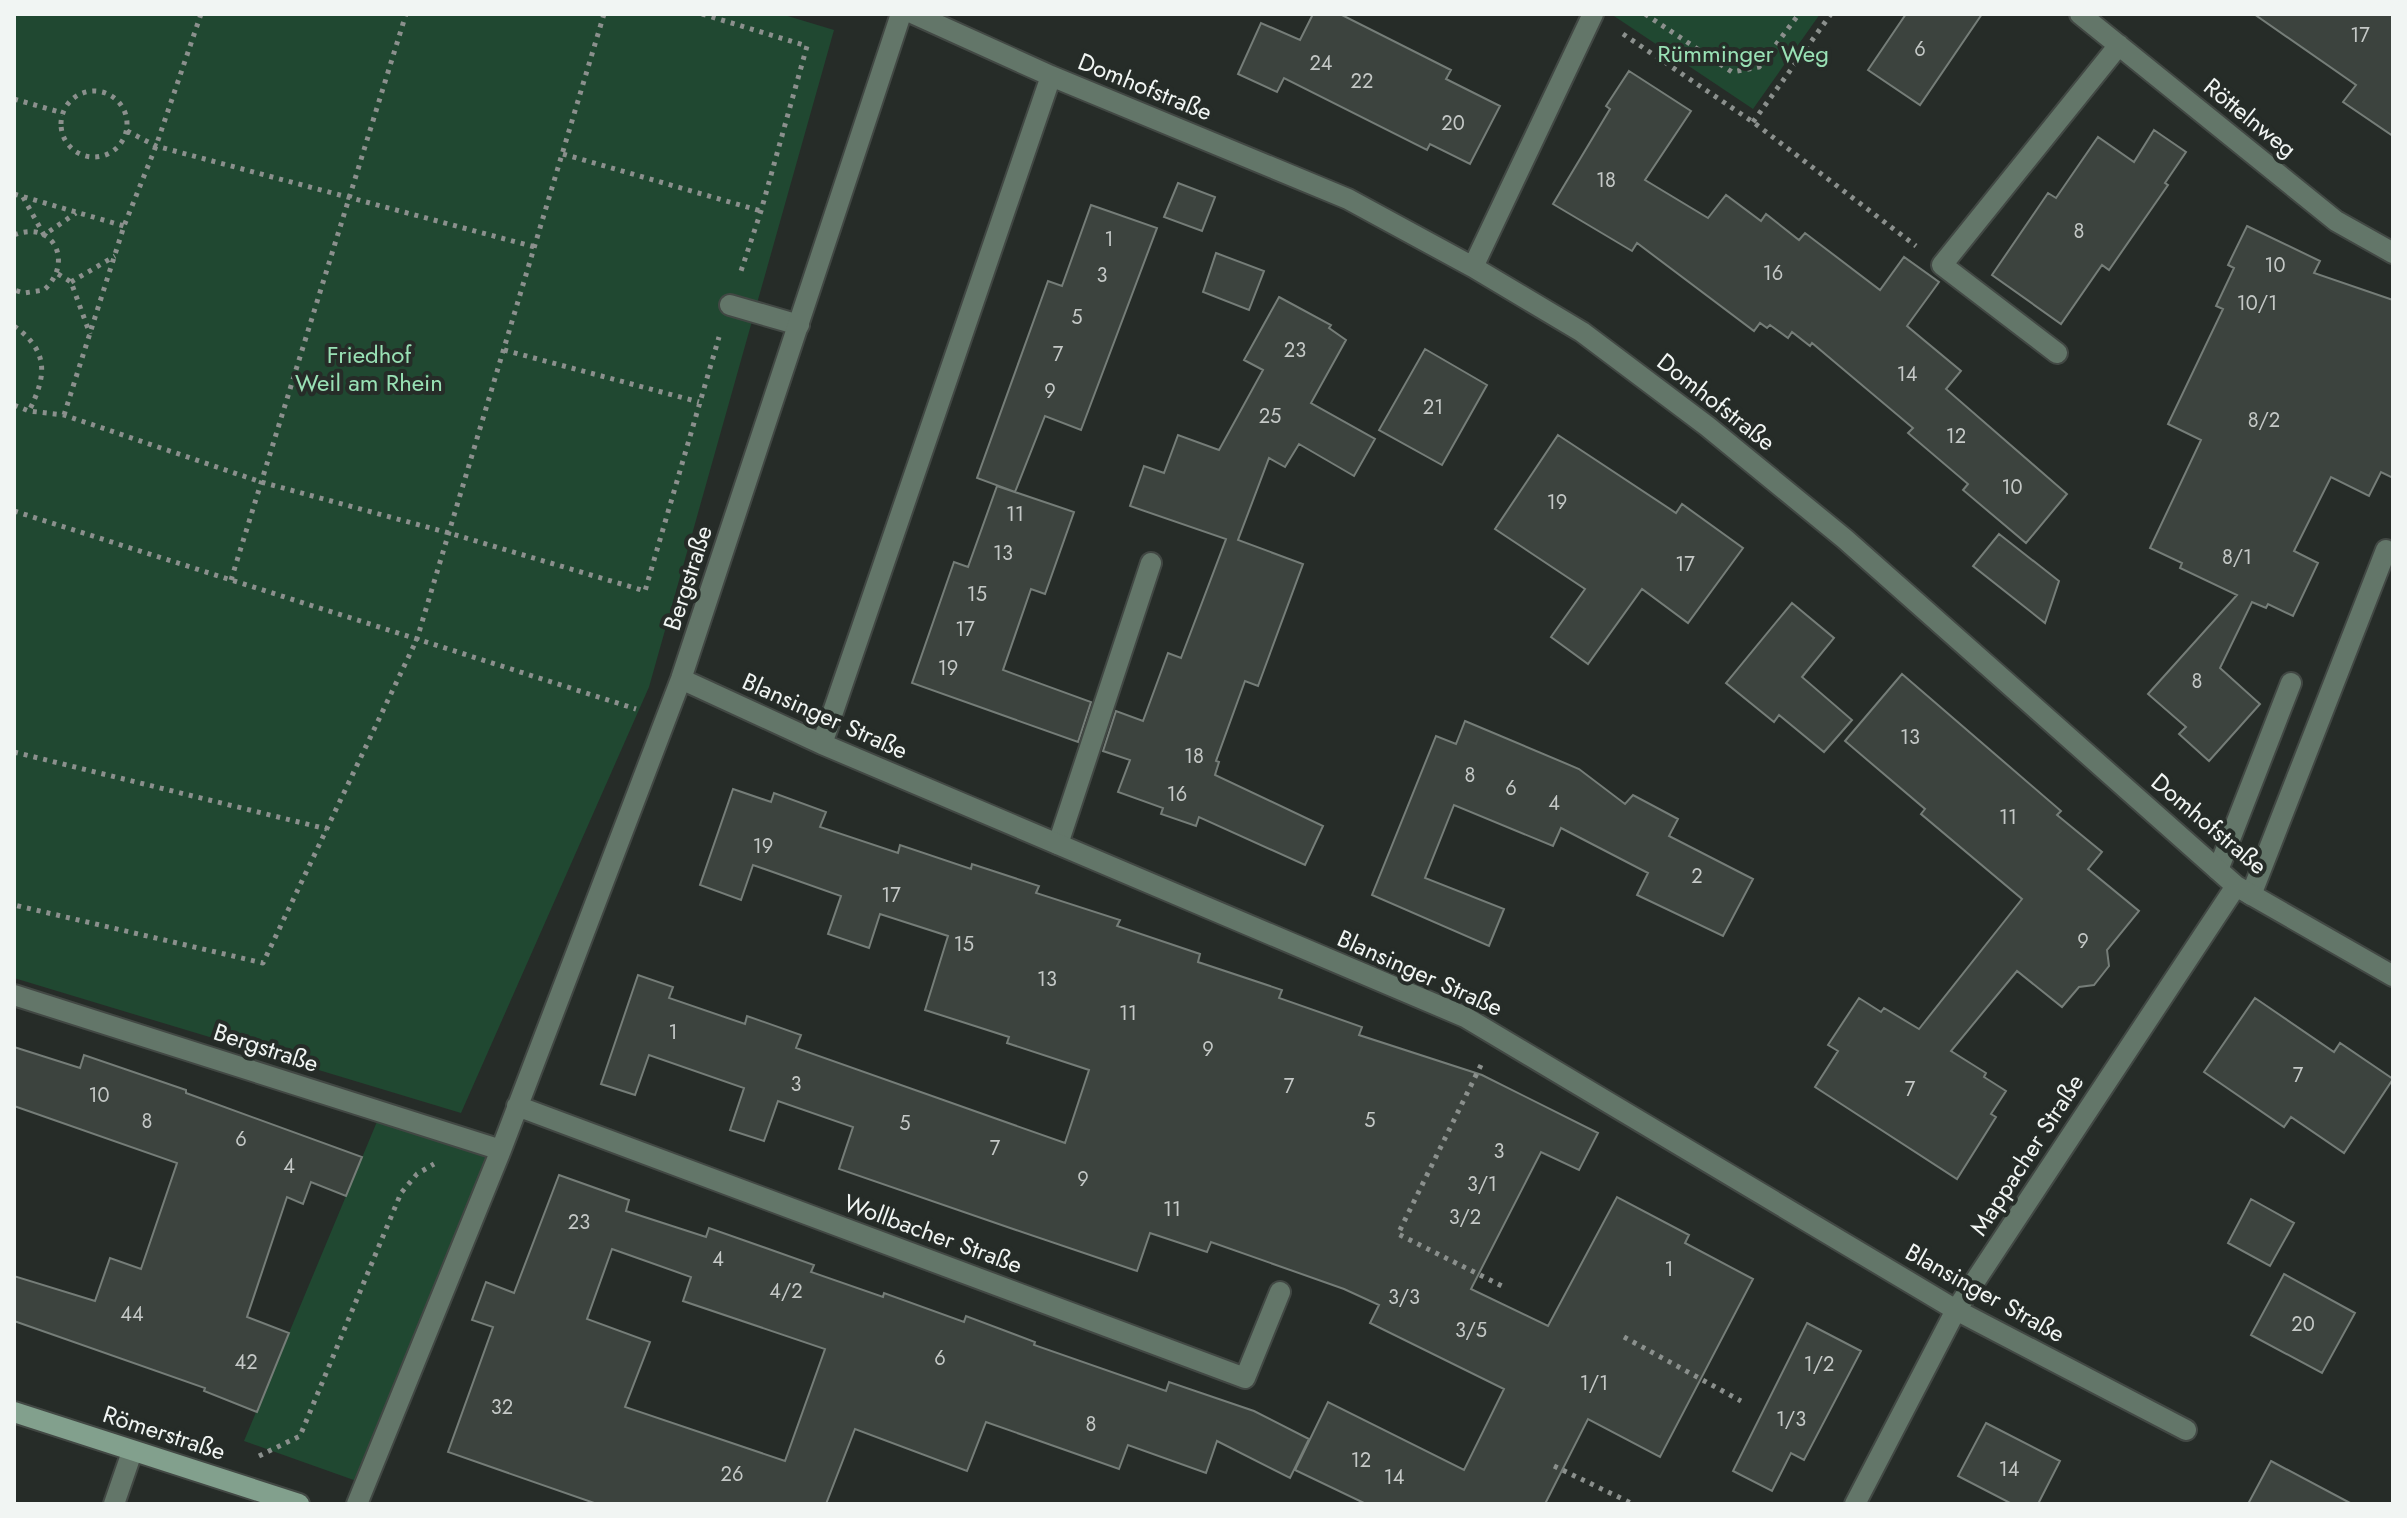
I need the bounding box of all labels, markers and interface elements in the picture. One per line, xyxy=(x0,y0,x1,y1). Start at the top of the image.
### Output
house number: 17 xyxy=(2350,21,2370,50)
house number: 6 xyxy=(1914,35,1926,64)
park label: Rümminger Weg xyxy=(1657,36,1829,71)
street label: Domhofstraße xyxy=(1073,44,1218,129)
house number: 24 xyxy=(1309,49,1333,78)
house number: 22 xyxy=(1351,67,1373,96)
street label: Röttelnweg xyxy=(2196,69,2304,166)
house number: 20 xyxy=(1441,109,1465,138)
house number: 18 xyxy=(1596,166,1616,195)
house number: 8 xyxy=(2074,217,2084,246)
house number: 1 xyxy=(1105,225,1114,254)
house number: 10 xyxy=(2265,251,2286,280)
house number: 16 xyxy=(1763,259,1783,288)
house number: 3 xyxy=(1097,261,1108,290)
house number: 10/1 xyxy=(2237,289,2277,318)
house number: 5 xyxy=(1071,303,1083,332)
house number: 23 xyxy=(1284,336,1306,365)
park label: Friedhof Weil am Rhein xyxy=(295,337,443,400)
house number: 7 xyxy=(1053,340,1064,369)
street label: Domhofstraße xyxy=(1650,344,1783,459)
house number: 14 xyxy=(1897,360,1918,389)
house number: 9 xyxy=(1044,377,1056,406)
house number: 21 xyxy=(1423,393,1443,422)
house number: 25 xyxy=(1259,402,1281,431)
house number: 8/2 xyxy=(2248,406,2280,435)
house number: 12 xyxy=(1946,422,1966,451)
house number: 10 xyxy=(2002,473,2023,502)
house number: 19 xyxy=(1547,488,1567,517)
house number: 11 xyxy=(1006,500,1024,529)
street label: Bergstraße xyxy=(654,521,721,635)
house number: 13 xyxy=(993,539,1013,568)
house number: 8/1 xyxy=(2222,543,2252,572)
house number: 17 xyxy=(1675,550,1695,579)
house number: 15 xyxy=(967,580,987,609)
house number: 17 xyxy=(955,615,975,644)
house number: 19 xyxy=(938,654,958,683)
street label: Blansinger Straße xyxy=(737,663,913,768)
house number: 8 xyxy=(2192,667,2202,696)
house number: 13 xyxy=(1900,723,1920,752)
house number: 18 xyxy=(1184,742,1204,771)
house number: 8 xyxy=(1465,761,1475,790)
street label: Domhofstraße xyxy=(2144,765,2275,883)
house number: 6 xyxy=(1505,774,1517,803)
house number: 16 xyxy=(1167,780,1187,809)
house number: 4 xyxy=(1548,789,1560,818)
house number: 11 xyxy=(1999,803,2017,832)
house number: 19 xyxy=(753,832,773,861)
house number: 2 xyxy=(1691,862,1703,891)
house number: 17 xyxy=(881,881,901,910)
street label: Blansinger Straße xyxy=(1332,920,1508,1025)
house number: 9 xyxy=(2077,927,2089,956)
house number: 15 xyxy=(954,930,974,959)
house number: 13 xyxy=(1037,965,1057,994)
house number: 11 xyxy=(1119,999,1137,1028)
street label: Bergstraße xyxy=(209,1014,323,1081)
house number: 1 xyxy=(669,1018,678,1047)
house number: 9 xyxy=(1202,1035,1214,1064)
house number: 7 xyxy=(2293,1061,2304,1090)
street label: Mappacher Straße xyxy=(1961,1067,2092,1242)
house number: 3 xyxy=(791,1070,802,1099)
house number: 7 xyxy=(1284,1072,1295,1101)
house number: 7 xyxy=(1905,1075,1916,1104)
house number: 10 xyxy=(89,1081,110,1110)
house number: 5 xyxy=(1364,1106,1376,1135)
house number: 8 xyxy=(142,1107,152,1136)
house number: 5 xyxy=(899,1109,911,1138)
house number: 6 xyxy=(235,1125,247,1154)
house number: 7 xyxy=(990,1134,1001,1163)
house number: 3 xyxy=(1494,1137,1505,1166)
house number: 4 xyxy=(283,1152,295,1181)
house number: 9 xyxy=(1077,1165,1089,1194)
house number: 3/1 xyxy=(1467,1170,1497,1199)
street label: Wollbacher Straße xyxy=(839,1185,1027,1282)
house number: 11 xyxy=(1163,1195,1181,1224)
house number: 3/2 xyxy=(1449,1203,1481,1232)
house number: 23 xyxy=(568,1208,590,1237)
street label: Blansinger Straße xyxy=(1899,1234,2071,1351)
house number: 4 xyxy=(712,1245,724,1274)
house number: 1 xyxy=(1665,1255,1674,1284)
house number: 4/2 xyxy=(769,1277,803,1306)
house number: 3/3 xyxy=(1388,1283,1420,1312)
house number: 44 xyxy=(120,1300,144,1329)
house number: 20 xyxy=(2291,1310,2315,1339)
house number: 3/5 xyxy=(1455,1316,1487,1345)
house number: 6 xyxy=(934,1344,946,1373)
house number: 42 xyxy=(234,1348,258,1377)
house number: 1/2 xyxy=(1804,1350,1834,1379)
house number: 1/1 xyxy=(1580,1369,1608,1398)
house number: 32 xyxy=(491,1393,513,1422)
street label: Römerstraße xyxy=(98,1396,230,1469)
house number: 1/3 xyxy=(1776,1405,1806,1434)
house number: 8 xyxy=(1086,1410,1096,1439)
house number: 12 xyxy=(1351,1446,1371,1475)
house number: 14 xyxy=(1999,1455,2020,1484)
house number: 26 xyxy=(721,1460,743,1489)
house number: 14 xyxy=(1384,1463,1405,1492)

